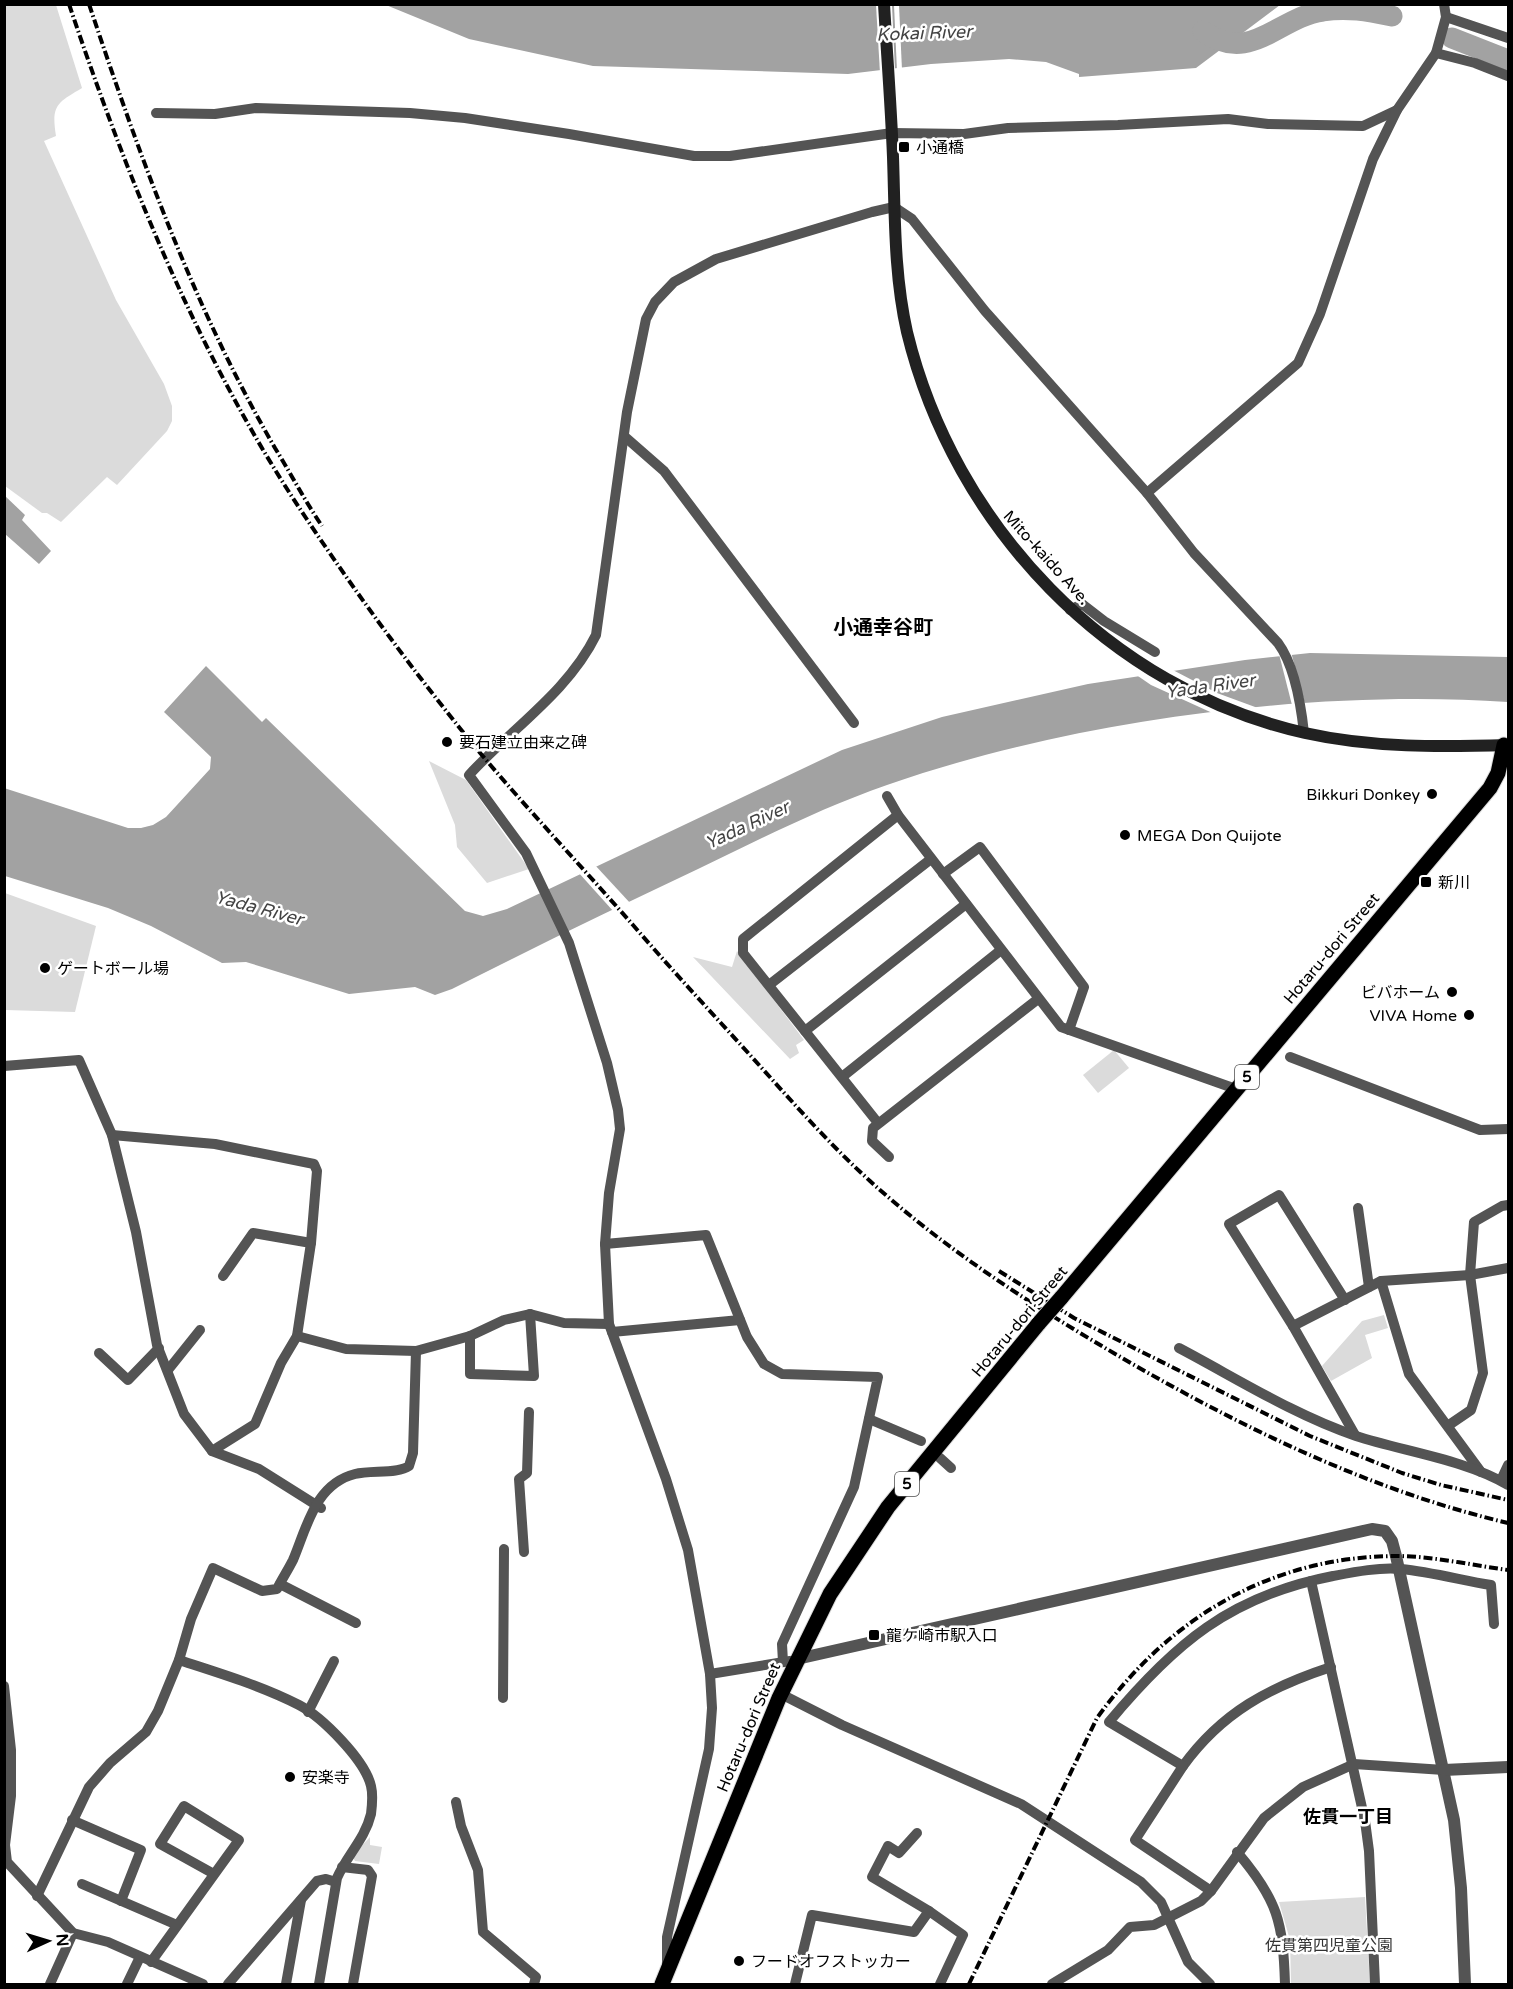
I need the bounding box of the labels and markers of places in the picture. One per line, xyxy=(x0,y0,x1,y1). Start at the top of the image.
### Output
place label: 小通橋 xyxy=(916,138,964,158)
marker: 小通橋 xyxy=(897,140,911,154)
place label: 要石建立由来之碑 xyxy=(459,733,587,753)
marker: 要石建立由来之碑 xyxy=(440,735,454,749)
place label: Bikkuri Donkey xyxy=(1306,785,1420,805)
marker: Bikkuri Donkey xyxy=(1425,787,1439,801)
place label: MEGA Don Quijote xyxy=(1137,826,1281,846)
marker: MEGA Don Quijote xyxy=(1118,828,1132,842)
place label: 新川 xyxy=(1438,873,1470,893)
marker: 新川 xyxy=(1419,875,1433,889)
place label: ゲートボール場 xyxy=(57,959,169,979)
marker: ゲートボール場 xyxy=(38,961,52,975)
place label: ビバホーム xyxy=(1360,983,1440,1003)
marker: ビバホーム xyxy=(1445,985,1459,999)
place label: VIVA Home xyxy=(1370,1006,1457,1026)
marker: VIVA Home xyxy=(1462,1008,1476,1022)
place label: 龍ケ崎市駅入口 xyxy=(886,1626,998,1646)
marker: 龍ケ崎市駅入口 xyxy=(867,1628,881,1642)
place label: 安楽寺 xyxy=(302,1768,350,1788)
marker: 安楽寺 xyxy=(283,1770,297,1784)
place label: フードオフストッカー xyxy=(751,1952,911,1972)
marker: フードオフストッカー xyxy=(732,1954,746,1968)

